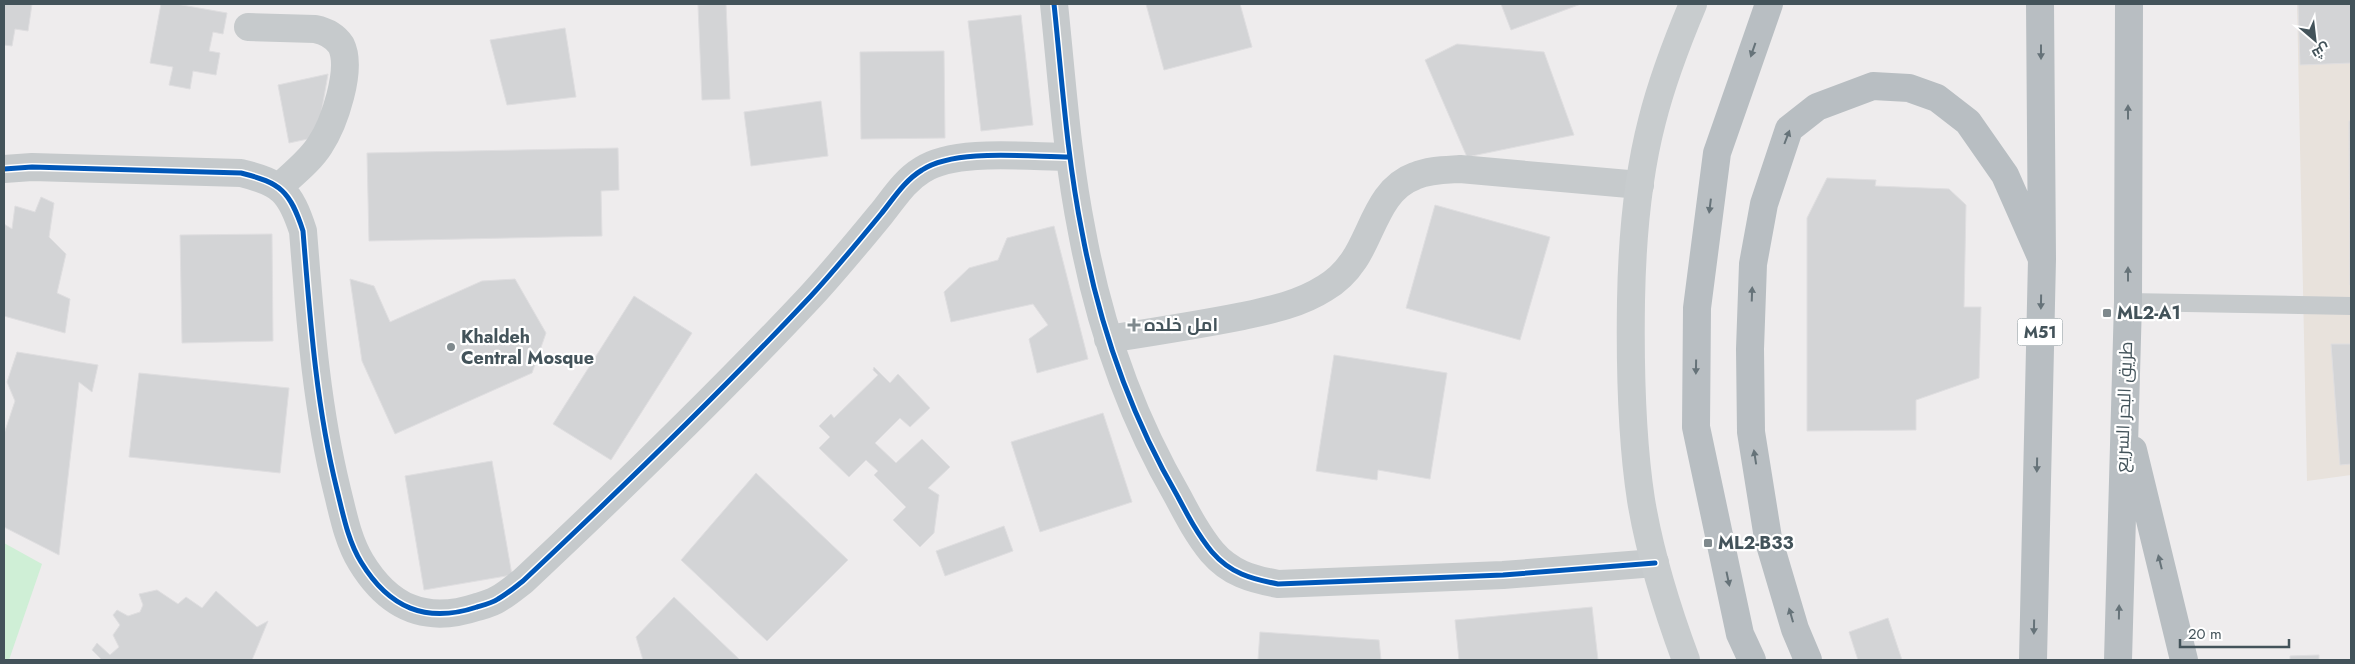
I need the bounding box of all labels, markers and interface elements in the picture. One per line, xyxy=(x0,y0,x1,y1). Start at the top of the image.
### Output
north arrow xyxy=(2290,15,2340,65)
text: ش xyxy=(2308,38,2334,65)
one-way arrow xyxy=(1749,43,1757,58)
one-way arrow xyxy=(2037,45,2045,61)
one-way arrow xyxy=(2124,103,2132,119)
one-way arrow xyxy=(1783,129,1791,144)
one-way arrow xyxy=(1706,198,1714,214)
one-way arrow xyxy=(2124,266,2132,282)
one-way arrow xyxy=(1748,286,1756,302)
one-way arrow xyxy=(2037,295,2045,311)
place label: ML2-A1 xyxy=(2117,300,2181,326)
marker: ML2-A1 xyxy=(2101,307,2113,319)
place label: امل خلده xyxy=(1144,312,1218,338)
road number: M51 xyxy=(2018,318,2062,346)
marker: امل خلده xyxy=(1128,319,1140,331)
place label: Khaldeh Central Mosque xyxy=(461,324,594,371)
marker: Khaldeh Central Mosque xyxy=(445,341,457,353)
street label: طريق البحر السريع xyxy=(2109,341,2139,473)
one-way arrow xyxy=(1692,360,1700,376)
one-way arrow xyxy=(1751,448,1759,464)
one-way arrow xyxy=(2033,457,2041,473)
place label: ML2-B33 xyxy=(1718,530,1794,556)
marker: ML2-B33 xyxy=(1702,537,1714,549)
one-way arrow xyxy=(2156,554,2164,569)
one-way arrow xyxy=(1724,571,1732,587)
one-way arrow xyxy=(2115,603,2123,619)
one-way arrow xyxy=(1786,607,1794,622)
scale bar xyxy=(2180,616,2289,648)
one-way arrow xyxy=(2030,620,2038,636)
text: 20 m xyxy=(2188,623,2222,645)

